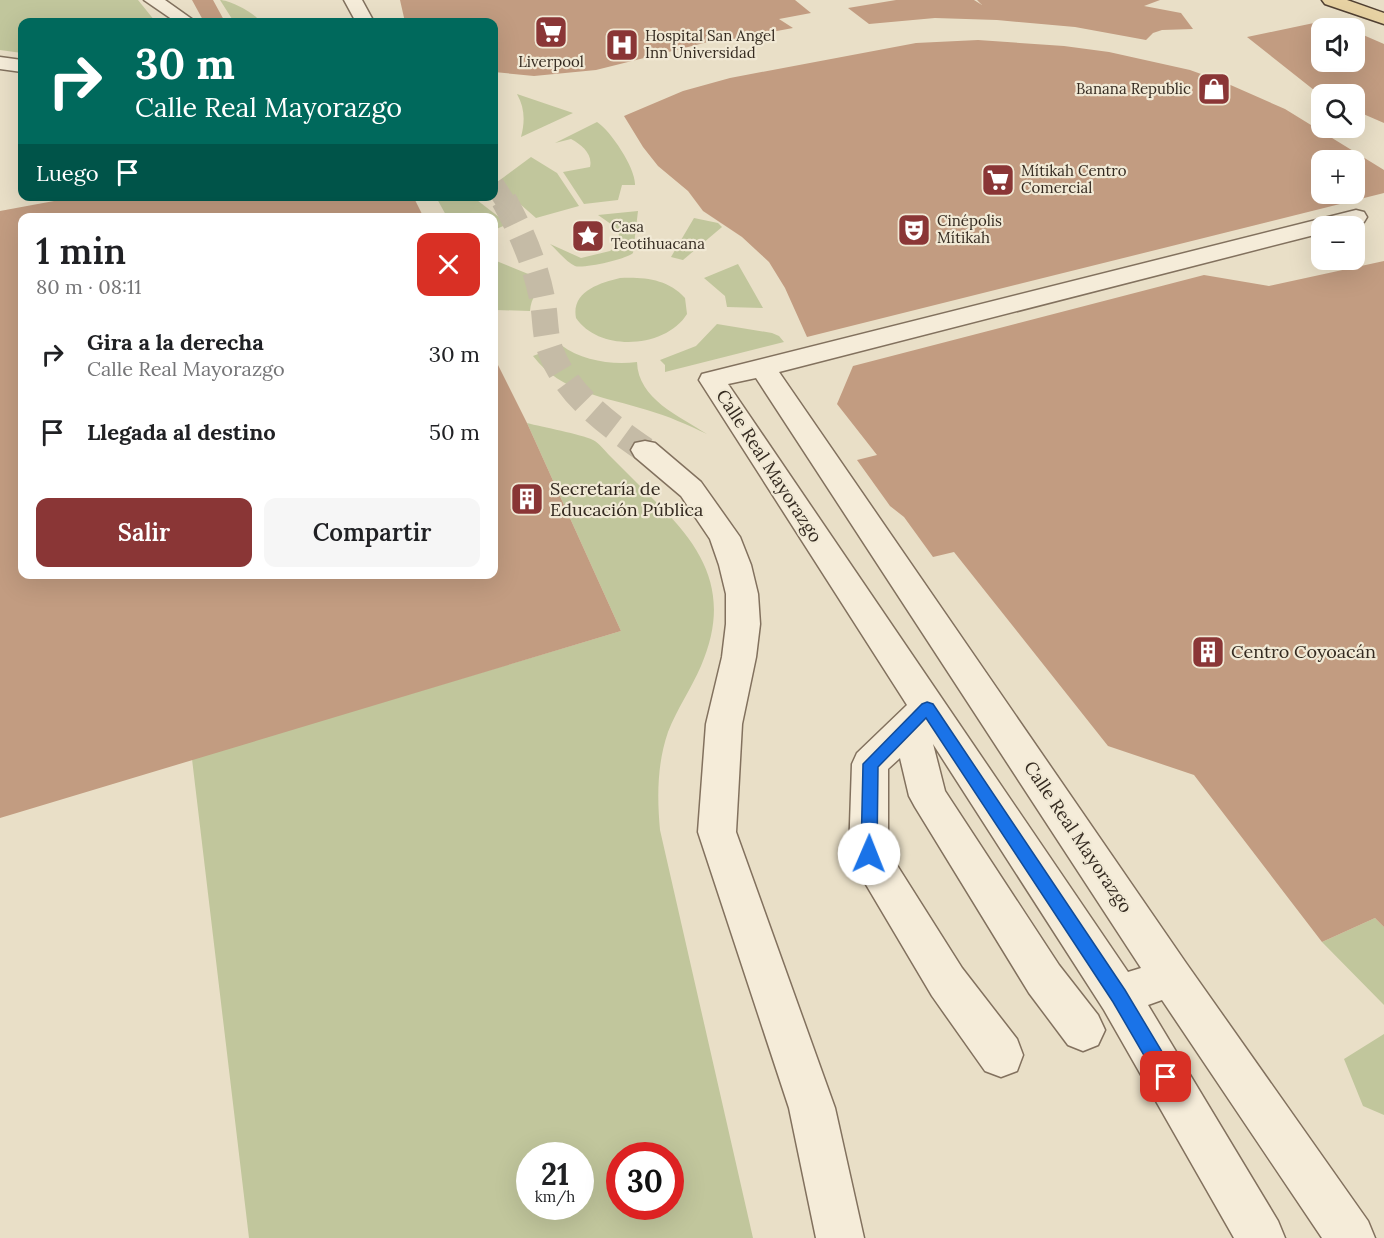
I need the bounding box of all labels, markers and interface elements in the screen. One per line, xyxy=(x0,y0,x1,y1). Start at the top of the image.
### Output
supermarket icon: Liverpool xyxy=(533,14,569,50)
map controls xyxy=(1311,18,1365,270)
button: sound xyxy=(1311,18,1365,72)
place label: Hospital San Angel Inn Universidad xyxy=(645,26,775,62)
hospital icon: Hospital San Angel Inn Universidad xyxy=(604,27,640,63)
text: 30 m xyxy=(135,37,235,91)
icon: right xyxy=(36,42,114,120)
place label: Liverpool xyxy=(518,52,584,71)
shop icon: Banana Republic xyxy=(1196,71,1232,107)
place label: Banana Republic xyxy=(1076,79,1191,98)
button: search xyxy=(1311,84,1365,138)
text: Calle Real Mayorazgo xyxy=(135,90,402,124)
button: + xyxy=(1311,150,1365,204)
icon: arrive xyxy=(111,156,144,189)
text: Luego xyxy=(36,159,99,187)
place label: Mítikah Centro Comercial xyxy=(1021,161,1127,197)
supermarket icon: Mítikah Centro Comercial xyxy=(980,162,1016,198)
place label: Cinépolis Mítikah xyxy=(937,211,1002,247)
theatre icon: Cinépolis Mítikah xyxy=(896,212,932,248)
button: − xyxy=(1311,216,1365,270)
place label: Casa Teotihuacana xyxy=(611,217,705,253)
place icon: Casa Teotihuacana xyxy=(570,218,606,254)
text: 1 min xyxy=(36,228,126,274)
button: close xyxy=(417,233,480,296)
text: 80 m · 08:11 xyxy=(36,274,142,299)
text: Gira a la derecha xyxy=(87,328,264,356)
icon: right xyxy=(36,338,69,371)
text: 30 m xyxy=(429,340,480,368)
text: Calle Real Mayorazgo xyxy=(87,356,285,381)
street label: Calle Real Mayorazgo xyxy=(711,385,828,547)
icon: arrive xyxy=(36,416,69,449)
text: Llegada al destino xyxy=(87,418,276,446)
text: 50 m xyxy=(429,418,480,446)
place label: Secretaría de Educación Pública xyxy=(550,477,703,521)
building icon: Secretaría de Educación Pública xyxy=(509,481,545,517)
button: Salir xyxy=(36,498,252,567)
button: Compartir xyxy=(264,498,480,567)
building icon: Centro Coyoacán xyxy=(1190,634,1226,670)
place label: Centro Coyoacán xyxy=(1231,640,1376,663)
street label: Calle Real Mayorazgo xyxy=(1019,756,1138,917)
position arrow xyxy=(837,822,901,886)
pin xyxy=(1140,1051,1191,1102)
icon: arrive xyxy=(1149,1060,1182,1093)
speed limit sign: 30 xyxy=(606,1142,684,1220)
text: 21 xyxy=(541,1155,569,1193)
text: km/h xyxy=(535,1187,575,1206)

